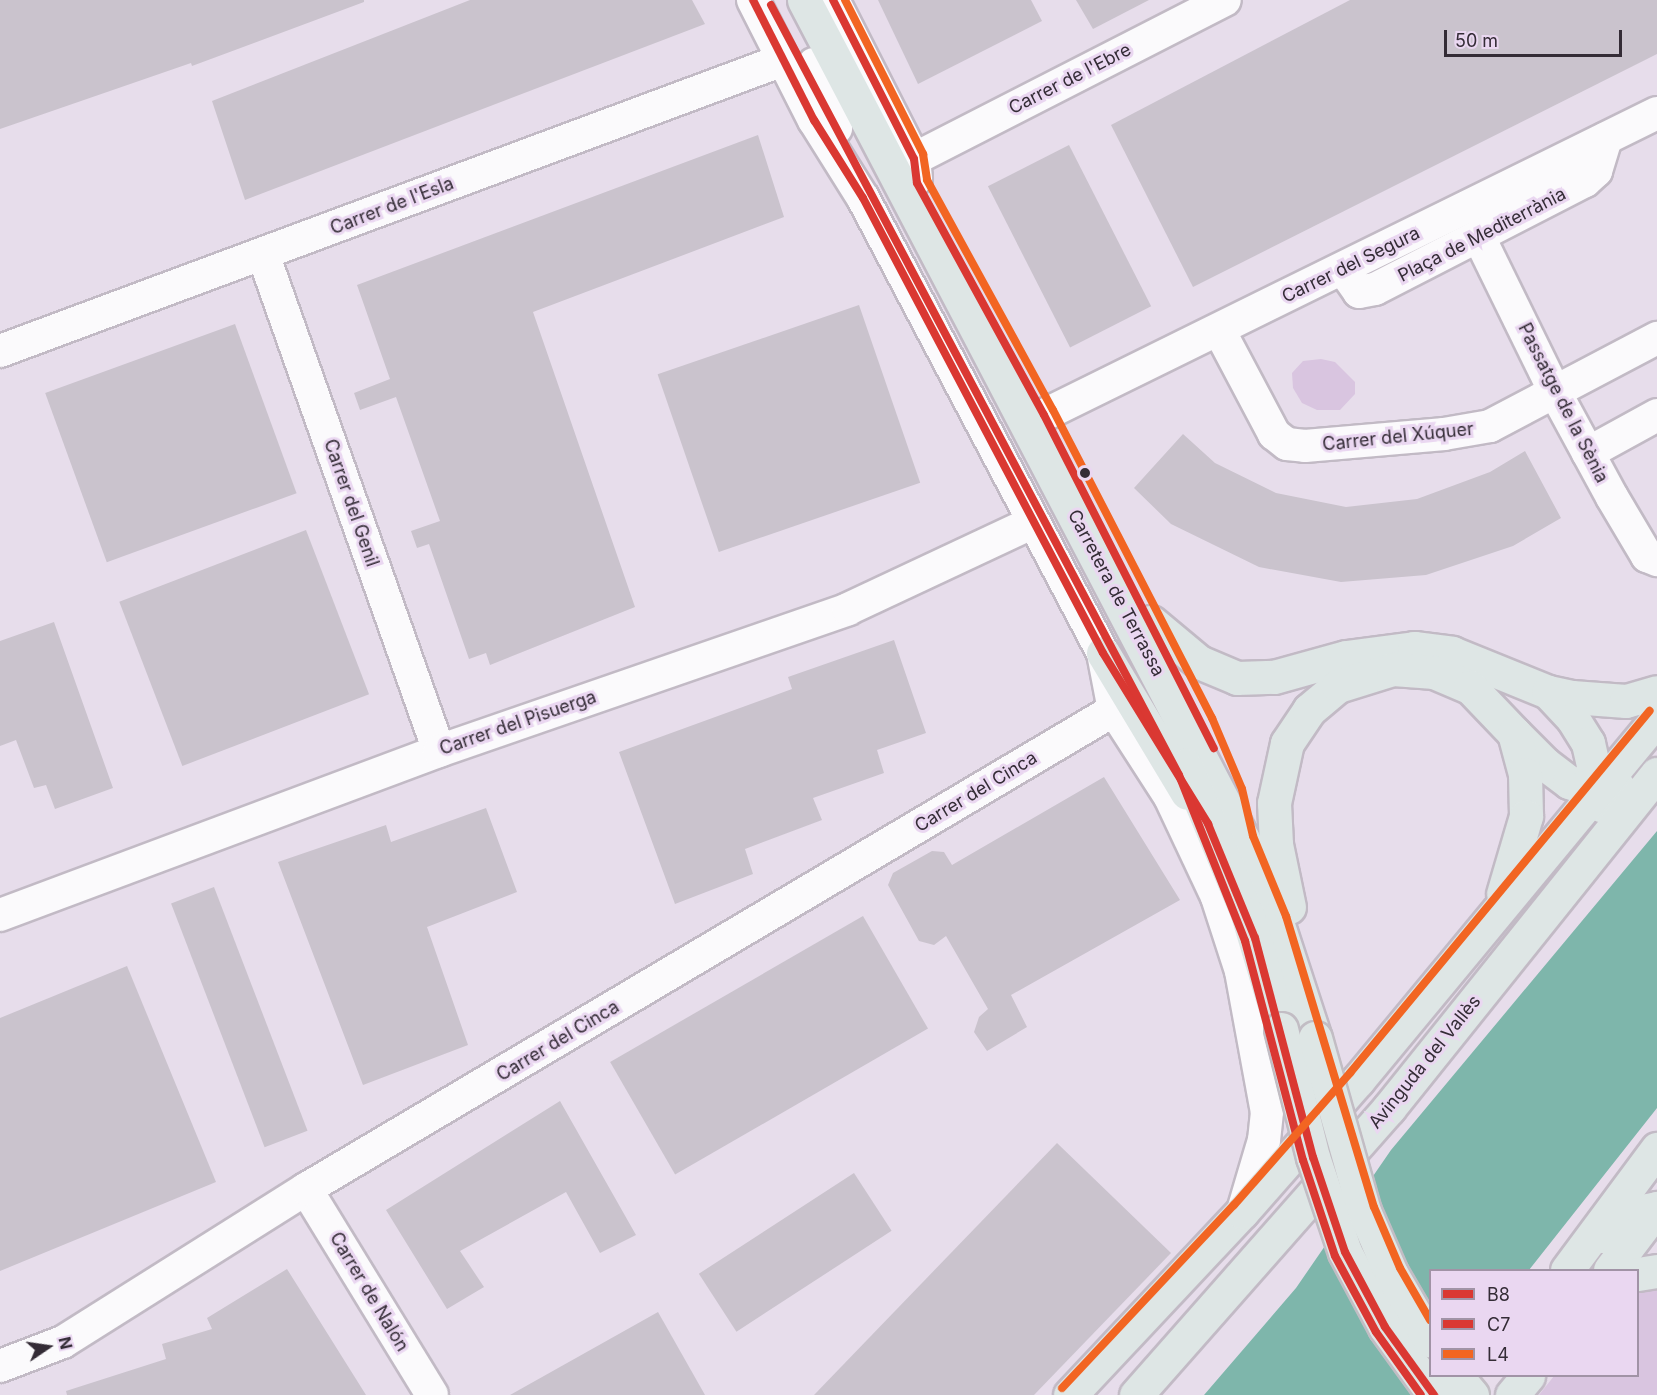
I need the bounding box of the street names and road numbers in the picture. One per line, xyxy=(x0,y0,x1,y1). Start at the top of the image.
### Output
street label: Carrer de l'Ebre xyxy=(1005,39,1135,119)
street label: Carrer de l'Esla xyxy=(327,173,457,239)
street label: Plaça de Mediterrània xyxy=(1394,183,1570,287)
street label: Carrer del Segura xyxy=(1279,222,1423,308)
street label: Passatge de la Sènia xyxy=(1513,320,1613,486)
street label: Carrer del Xúquer xyxy=(1321,418,1475,456)
street label: Carrer del Genil xyxy=(319,436,383,570)
street label: Carretera de Terrassa xyxy=(1063,506,1169,680)
street label: Carrer del Pisuerga xyxy=(437,686,599,760)
street label: Carrer del Cinca xyxy=(911,747,1041,837)
street label: Avinguda del Vallès xyxy=(1365,991,1485,1133)
street label: Carrer del Cinca xyxy=(493,996,623,1086)
street label: Carrer de Nalón xyxy=(325,1229,413,1355)

